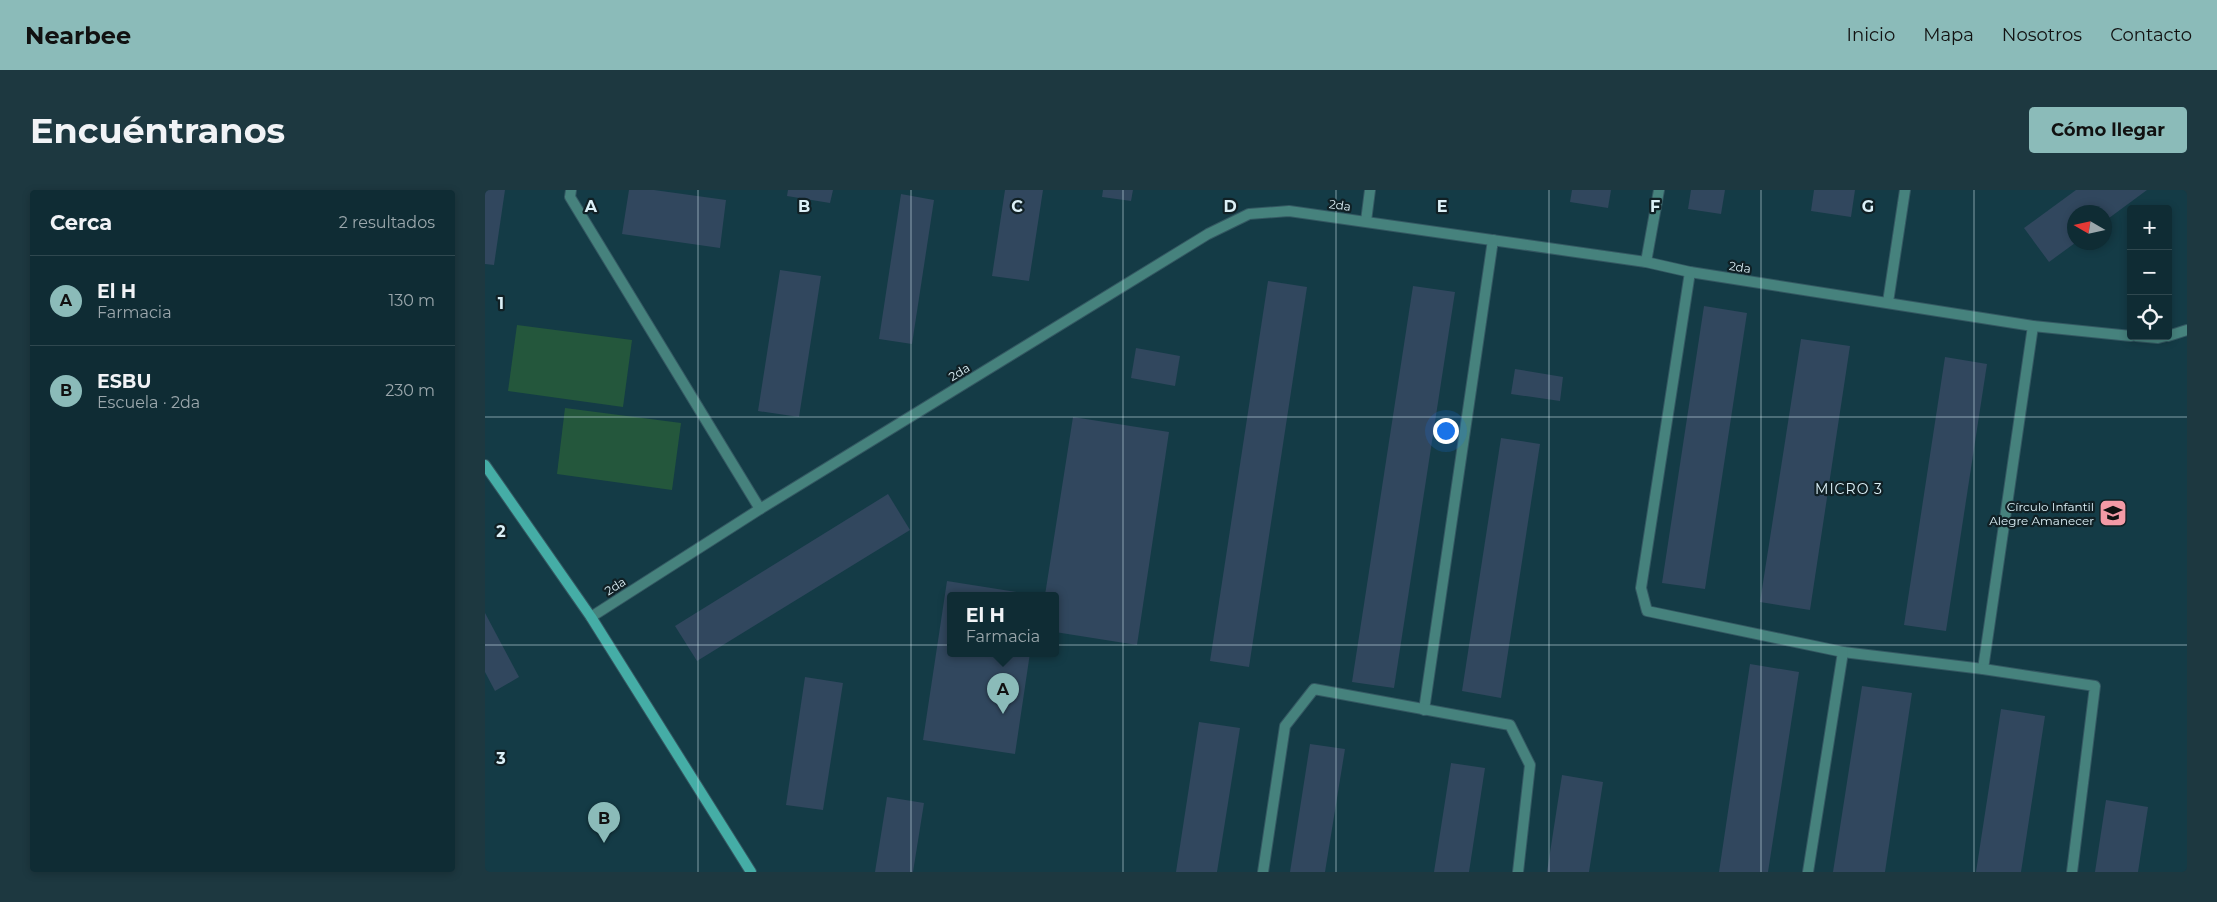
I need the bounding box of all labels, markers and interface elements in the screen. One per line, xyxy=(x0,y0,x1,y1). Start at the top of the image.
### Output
text: Nearbee xyxy=(25,21,131,50)
text: Inicio xyxy=(1847,24,1895,46)
text: Mapa xyxy=(1923,24,1974,46)
text: Nosotros xyxy=(2002,24,2082,46)
text: Contacto xyxy=(2110,24,2192,46)
button: Cómo llegar xyxy=(2029,107,2187,153)
text: Encuéntranos xyxy=(30,109,285,152)
street label: 2da xyxy=(1328,196,1352,214)
text: A xyxy=(584,197,598,216)
text: B xyxy=(798,197,810,216)
text: C xyxy=(1011,197,1023,216)
text: D xyxy=(1223,197,1237,216)
text: E xyxy=(1437,197,1447,216)
text: F xyxy=(1650,197,1660,216)
text: G xyxy=(1862,197,1874,216)
north arrow xyxy=(2067,205,2112,250)
map controls xyxy=(2127,205,2172,340)
button: + xyxy=(2127,205,2172,250)
text: Cerca xyxy=(50,210,112,235)
text: 2 resultados xyxy=(339,213,435,232)
button: − xyxy=(2127,250,2172,295)
street label: 2da xyxy=(1728,258,1752,276)
text: El H xyxy=(97,280,136,303)
text: A xyxy=(60,291,72,310)
text: 130 m xyxy=(388,291,435,310)
text: 1 xyxy=(498,294,504,313)
button: locate xyxy=(2127,295,2172,340)
text: Farmacia xyxy=(97,303,172,322)
street label: 2da xyxy=(946,360,972,384)
text: ESBU xyxy=(97,370,151,393)
text: B xyxy=(60,381,72,400)
text: 230 m xyxy=(385,381,435,400)
text: Escuela · 2da xyxy=(97,393,200,412)
your location xyxy=(1433,418,1459,444)
district label: MICRO 3 xyxy=(1815,480,1883,498)
school or university icon: Círculo Infantil Alegre Amanecer xyxy=(2098,498,2128,528)
place label: Círculo Infantil Alegre Amanecer xyxy=(1989,499,2094,528)
text: 2 xyxy=(496,522,506,541)
street label: 2da xyxy=(602,574,628,598)
popup xyxy=(947,592,1059,657)
text: El H xyxy=(966,604,1005,627)
text: Farmacia xyxy=(966,627,1040,646)
pin: A xyxy=(987,673,1019,714)
text: 3 xyxy=(495,749,506,768)
pin: B xyxy=(588,802,620,843)

